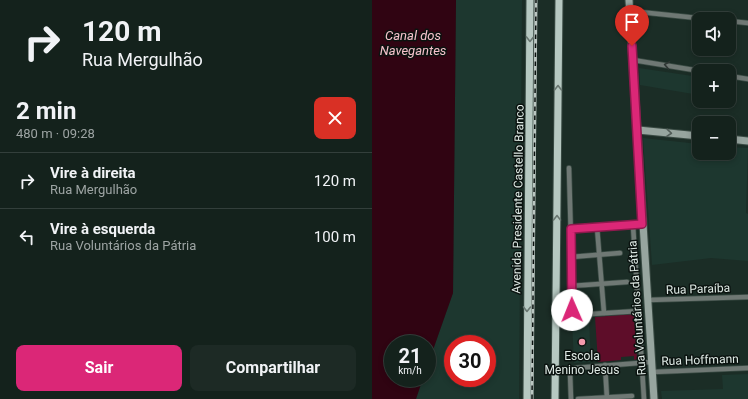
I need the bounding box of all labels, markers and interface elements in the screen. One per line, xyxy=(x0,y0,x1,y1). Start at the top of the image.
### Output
pin xyxy=(615,5,649,46)
icon: arrive xyxy=(621,11,643,33)
map controls xyxy=(692,12,736,160)
button: sound xyxy=(692,12,736,56)
text: 120 m xyxy=(82,15,161,48)
icon: right xyxy=(16,16,68,68)
water label: Canal dos Navegantes xyxy=(380,28,447,58)
one-way arrow xyxy=(526,36,534,42)
text: Rua Mergulhão xyxy=(82,49,203,70)
one-way arrow xyxy=(664,61,670,70)
button: + xyxy=(692,64,736,108)
one-way arrow xyxy=(554,85,562,91)
text: 2 min xyxy=(16,97,76,125)
button: close xyxy=(314,97,356,139)
street label: Avenida Presidente Castello Branco xyxy=(509,104,527,294)
button: − xyxy=(692,116,736,160)
text: 480 m · 09:28 xyxy=(16,126,95,141)
one-way arrow xyxy=(666,128,672,137)
text: Vire à direita xyxy=(50,164,136,182)
icon: right xyxy=(16,170,38,192)
text: 120 m xyxy=(314,172,356,190)
text: Rua Mergulhão xyxy=(50,182,137,197)
one-way arrow xyxy=(553,215,561,221)
text: Vire à esquerda xyxy=(50,220,155,238)
icon: left xyxy=(16,226,38,248)
text: 100 m xyxy=(314,228,356,246)
text: Rua Voluntários da Pátria xyxy=(50,238,196,253)
street label: Rua Voluntários da Pátria xyxy=(625,240,649,376)
street label: Rua Paraíba xyxy=(666,281,730,297)
position arrow xyxy=(551,289,593,331)
one-way arrow xyxy=(523,306,532,312)
speed limit sign: 30 xyxy=(444,335,496,387)
marker: Escola Menino Jesus xyxy=(577,337,587,347)
text: 21 xyxy=(399,344,421,368)
button: Sair xyxy=(16,345,182,391)
button: Compartilhar xyxy=(190,345,356,391)
place label: Escola Menino Jesus xyxy=(545,349,619,377)
street label: Rua Hoffmann xyxy=(661,352,739,368)
text: km/h xyxy=(398,365,422,376)

